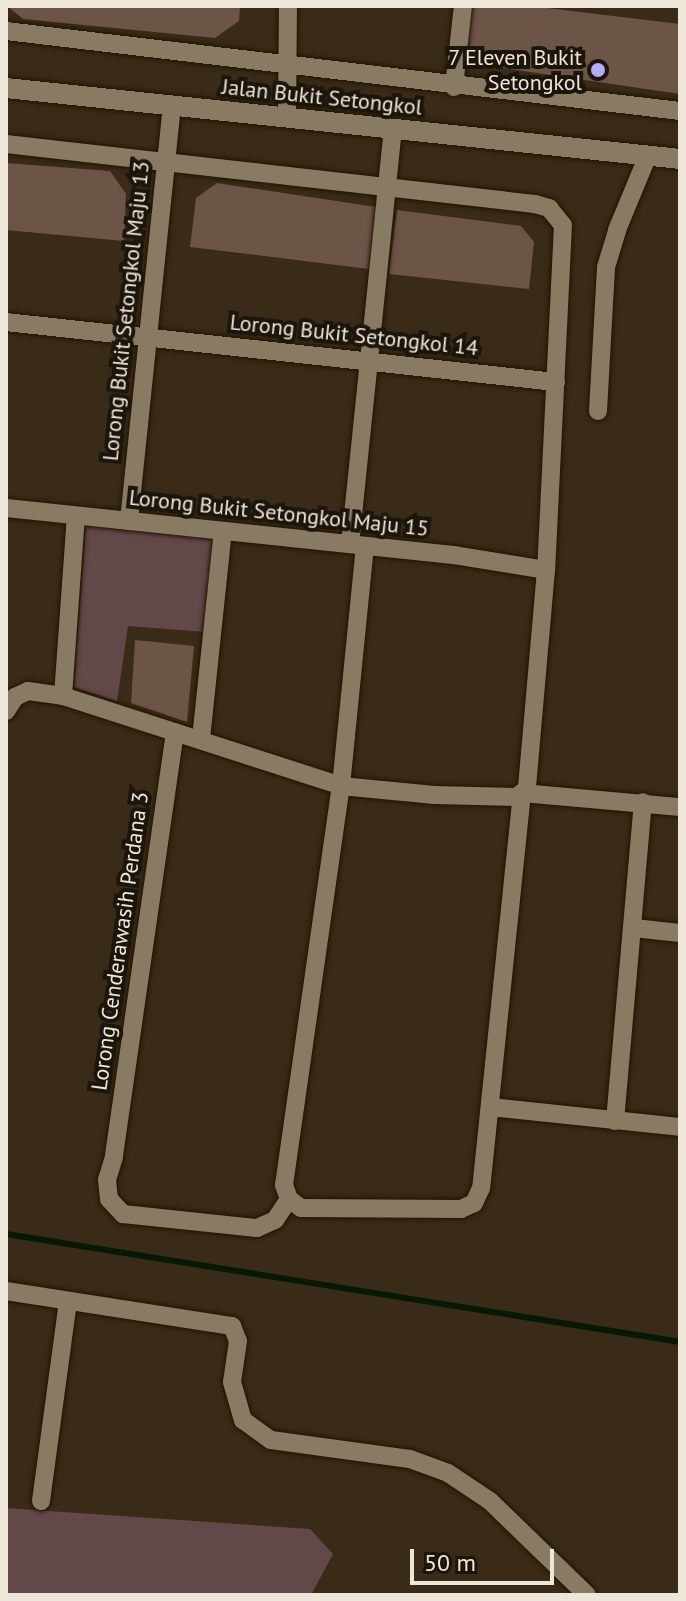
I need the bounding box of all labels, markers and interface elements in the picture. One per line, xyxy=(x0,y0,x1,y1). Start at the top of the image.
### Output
place label: 7 Eleven Bukit Setongkol xyxy=(447,44,582,96)
marker: 7 Eleven Bukit Setongkol xyxy=(589,61,607,79)
street label: Jalan Bukit Setongkol xyxy=(221,73,423,121)
street label: Lorong Bukit Setongkol Maju 13 xyxy=(97,160,155,462)
street label: Lorong Bukit Setongkol 14 xyxy=(229,309,479,361)
street label: Lorong Bukit Setongkol Maju 15 xyxy=(128,484,430,542)
street label: Lorong Cenderawasih Perdana 3 xyxy=(86,790,154,1092)
scale bar xyxy=(414,1533,558,1583)
text: 50 m xyxy=(424,1547,476,1578)

